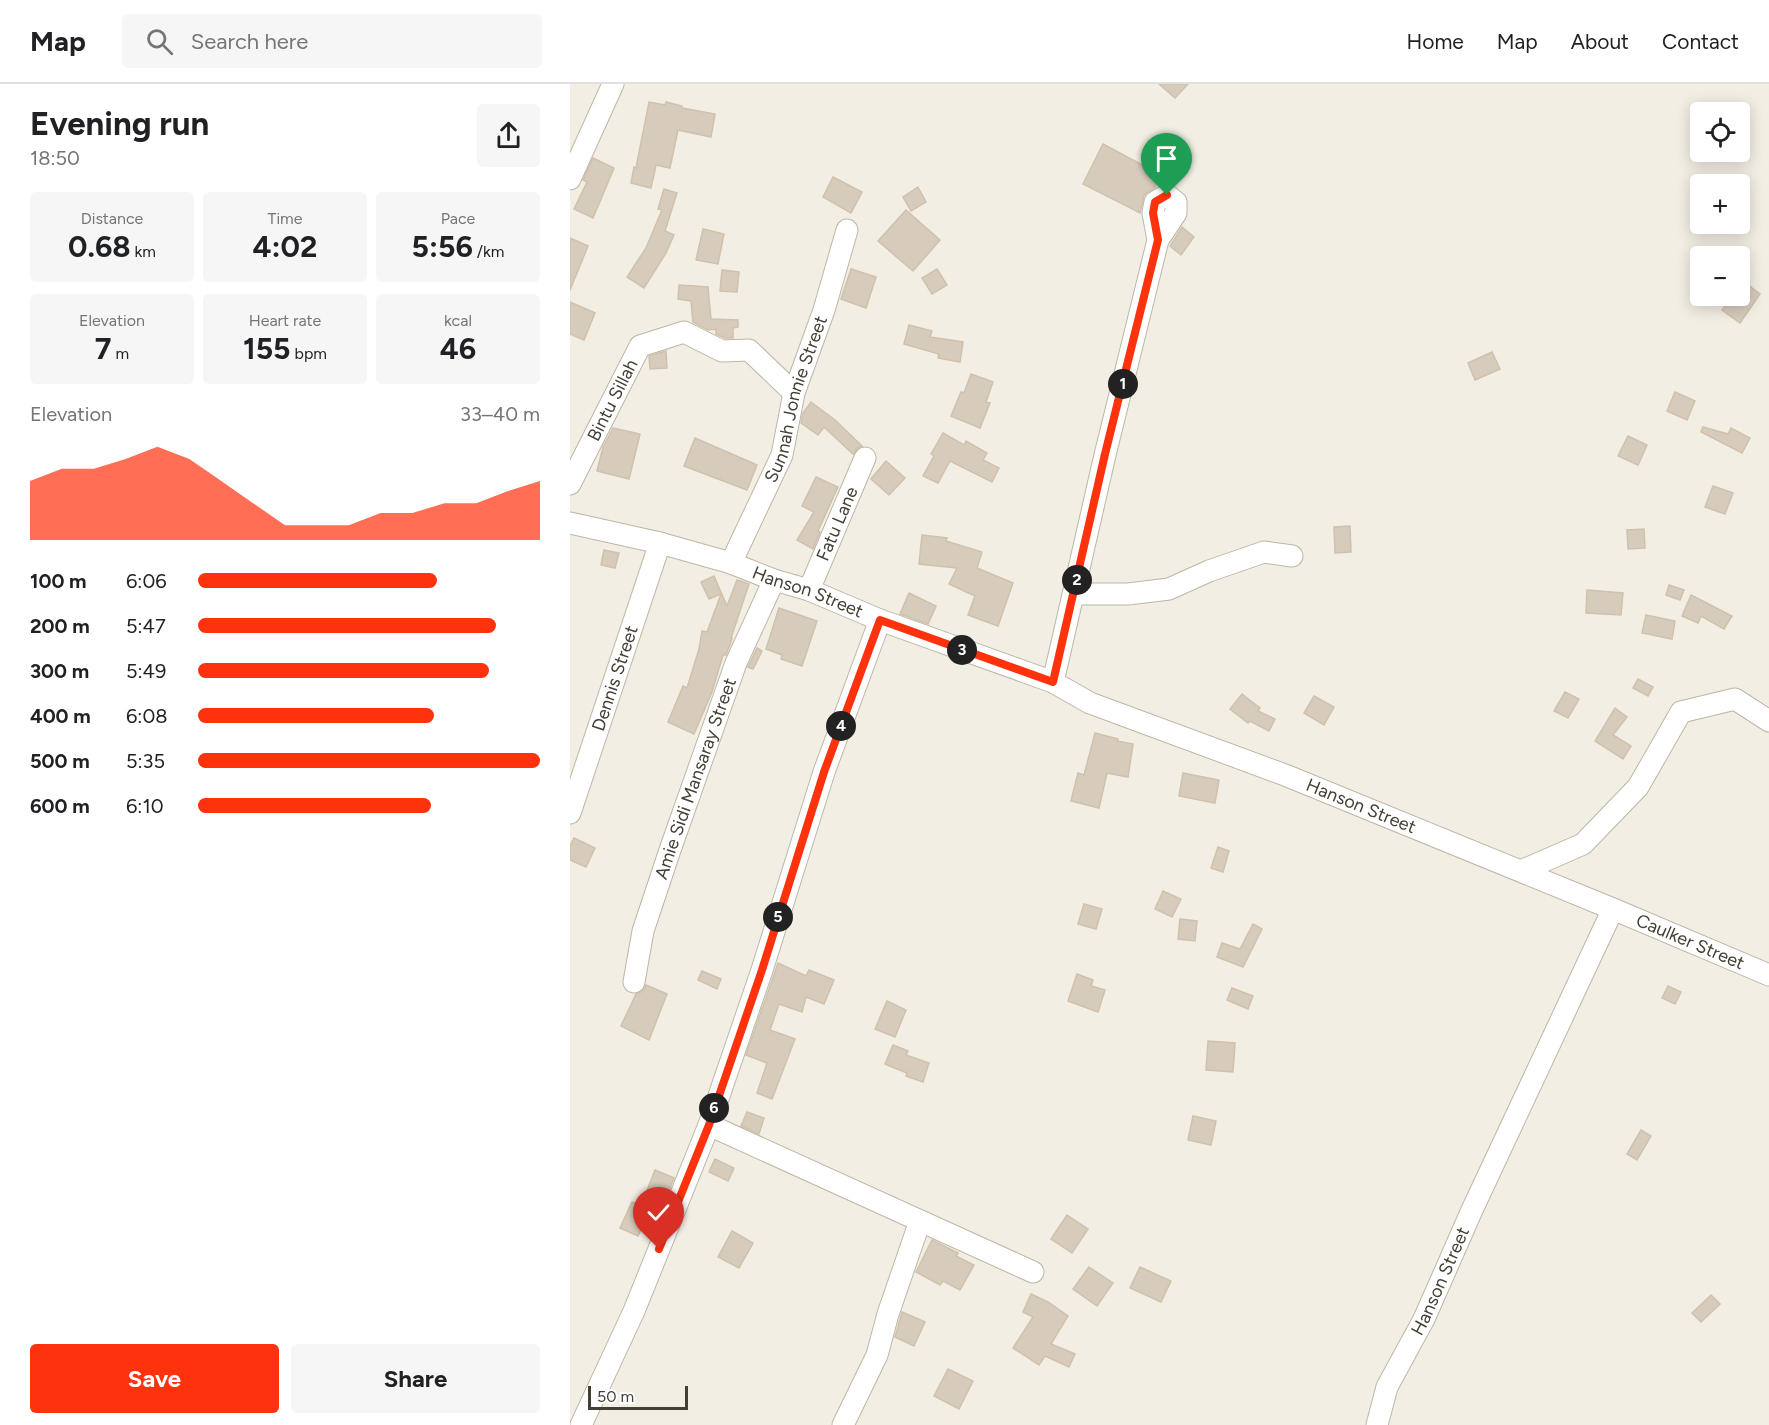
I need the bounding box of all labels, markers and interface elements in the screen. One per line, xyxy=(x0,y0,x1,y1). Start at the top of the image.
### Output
search box xyxy=(122,14,542,68)
text: Map xyxy=(30,24,86,58)
icon: search xyxy=(143,25,176,58)
text: Search here xyxy=(191,28,308,55)
text: Home xyxy=(1407,29,1464,54)
text: Map xyxy=(1497,29,1538,54)
text: About xyxy=(1571,29,1629,54)
text: Contact xyxy=(1662,29,1739,54)
map controls xyxy=(1690,102,1750,306)
button: locate xyxy=(1690,102,1750,162)
text: Evening run xyxy=(30,104,209,143)
button: share xyxy=(477,104,540,167)
pin xyxy=(1141,133,1192,195)
icon: arrive xyxy=(1150,142,1183,175)
text: 18:50 xyxy=(30,146,80,170)
button: + xyxy=(1690,174,1750,234)
text: Distance xyxy=(81,209,143,228)
text: Time xyxy=(268,209,302,228)
text: Pace xyxy=(441,209,475,228)
text: 0.68 xyxy=(68,228,131,265)
text: 4:02 xyxy=(253,228,317,265)
text: 5:56 xyxy=(412,228,473,265)
text: km xyxy=(131,242,156,261)
text: /km xyxy=(473,242,504,261)
button: − xyxy=(1690,246,1750,306)
text: Elevation xyxy=(79,311,145,330)
text: Heart rate xyxy=(249,311,321,330)
text: kcal xyxy=(444,311,472,330)
street label: Sunnah Jonnie Street xyxy=(760,313,832,486)
text: 7 xyxy=(95,330,112,367)
text: 155 xyxy=(243,330,291,367)
text: 46 xyxy=(440,330,476,367)
text: m xyxy=(112,344,129,363)
text: bpm xyxy=(291,344,327,363)
street label: Bintu Sillah xyxy=(583,356,642,445)
pin: 1 xyxy=(1108,369,1138,399)
text: 1 xyxy=(1120,374,1126,393)
text: Elevation xyxy=(30,402,112,426)
text: 33–40 m xyxy=(460,402,540,426)
street label: Fatu Lane xyxy=(812,483,863,564)
street label: Hanson Street xyxy=(749,562,867,623)
pin: 2 xyxy=(1062,565,1092,595)
text: 100 m xyxy=(30,569,87,593)
text: 6:06 xyxy=(126,569,167,593)
text: 2 xyxy=(1072,570,1082,589)
text: 200 m xyxy=(30,614,90,638)
text: 5:47 xyxy=(126,614,166,638)
street label: Dennis Street xyxy=(587,623,643,734)
pin: 3 xyxy=(947,635,977,665)
text: 3 xyxy=(958,640,966,659)
text: 300 m xyxy=(30,659,89,683)
text: 5:49 xyxy=(126,659,166,683)
street label: Amie Sidi Mansaray Street xyxy=(650,675,741,882)
text: 400 m xyxy=(30,704,91,728)
text: 6:08 xyxy=(126,704,167,728)
pin: 4 xyxy=(826,711,856,741)
text: 4 xyxy=(836,716,846,735)
text: 500 m xyxy=(30,749,90,773)
text: 5:35 xyxy=(126,749,165,773)
street label: Hanson Street xyxy=(1303,774,1419,838)
text: 600 m xyxy=(30,794,90,818)
text: 6:10 xyxy=(126,794,163,818)
pin: 5 xyxy=(763,902,793,932)
text: 5 xyxy=(773,907,783,926)
street label: Caulker Street xyxy=(1633,909,1748,974)
pin: 6 xyxy=(699,1093,729,1123)
text: 6 xyxy=(709,1098,719,1117)
pin xyxy=(633,1187,684,1249)
icon: check xyxy=(642,1196,675,1229)
street label: Hanson Street xyxy=(1406,1223,1474,1339)
button: Save xyxy=(30,1344,279,1413)
button: Share xyxy=(291,1344,540,1413)
scale bar xyxy=(588,1383,688,1410)
text: 50 m xyxy=(597,1387,634,1406)

